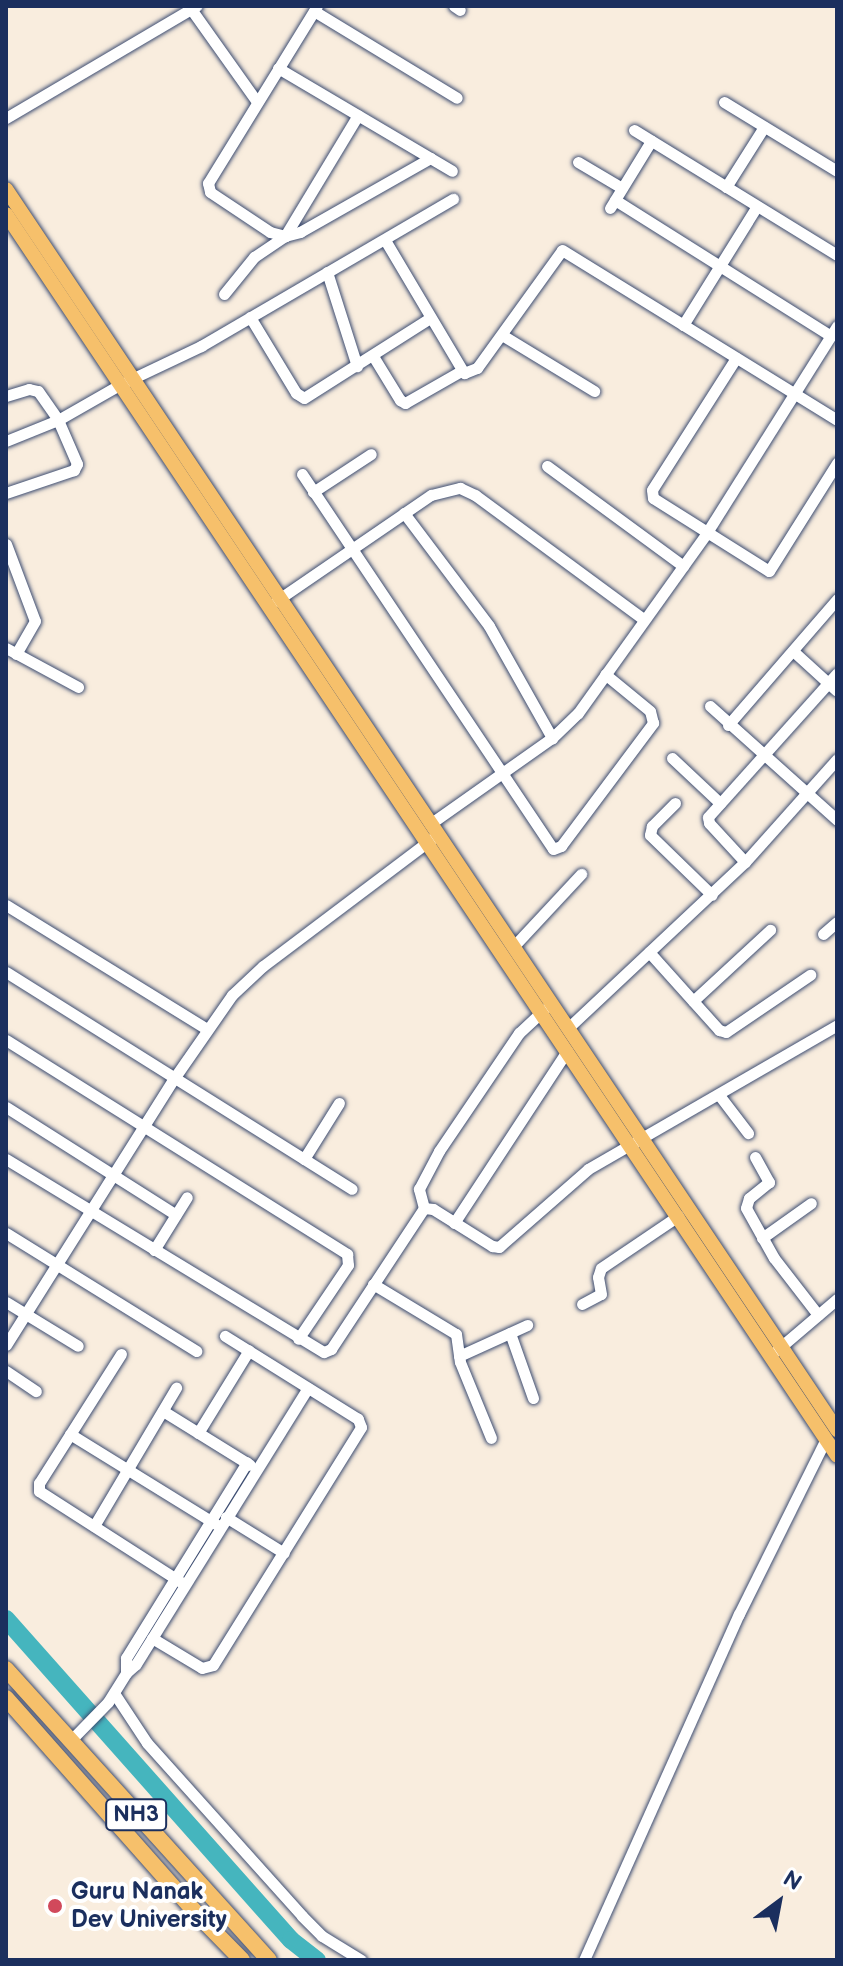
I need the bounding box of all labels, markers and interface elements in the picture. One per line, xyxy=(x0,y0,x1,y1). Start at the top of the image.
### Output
road number: NH3 xyxy=(104,1797,168,1833)
north arrow xyxy=(739,1862,819,1942)
text: N xyxy=(778,1865,806,1897)
place label: Guru Nanak Dev University xyxy=(71,1878,227,1934)
marker: Guru Nanak Dev University xyxy=(46,1897,64,1915)

